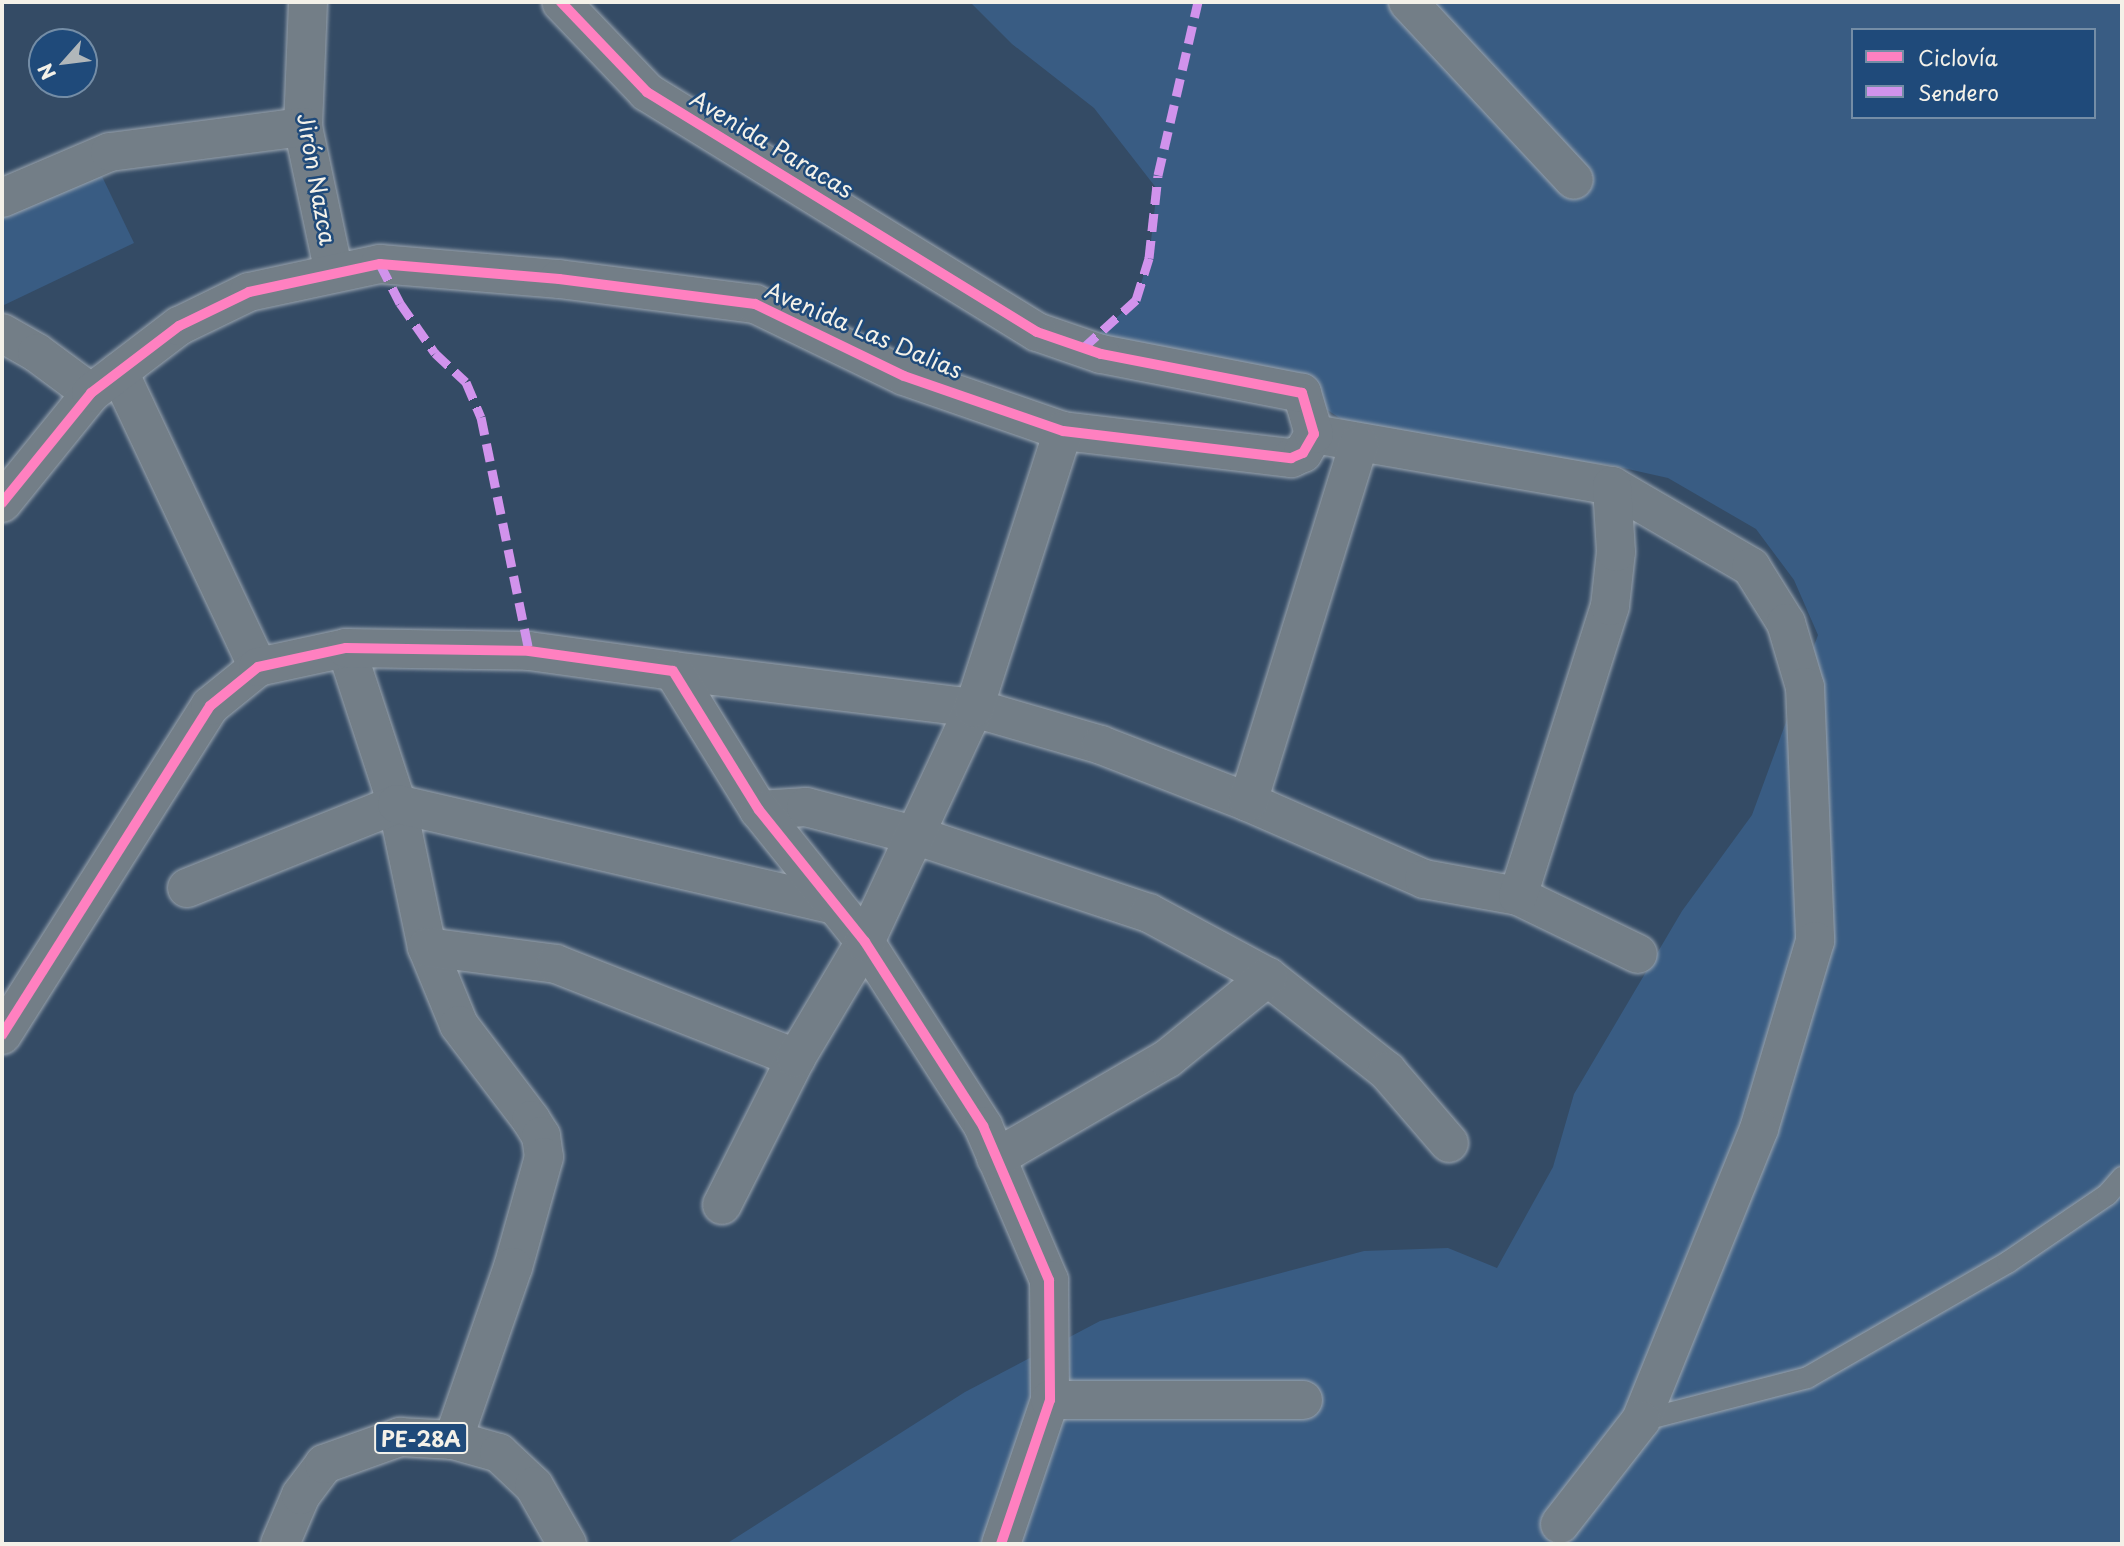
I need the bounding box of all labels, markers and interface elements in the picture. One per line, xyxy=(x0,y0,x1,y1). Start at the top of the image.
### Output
north arrow xyxy=(28,28,98,98)
legend xyxy=(1851,28,2096,119)
text: Ciclovía xyxy=(1918,41,1998,73)
text: N xyxy=(30,59,62,85)
text: Sendero xyxy=(1918,76,1999,108)
street label: Avenida Paracas xyxy=(686,85,858,203)
street label: Jirón Nazca xyxy=(292,111,342,247)
street label: Avenida Las Dalias xyxy=(762,276,966,384)
road number: PE-28A xyxy=(374,1420,468,1456)

